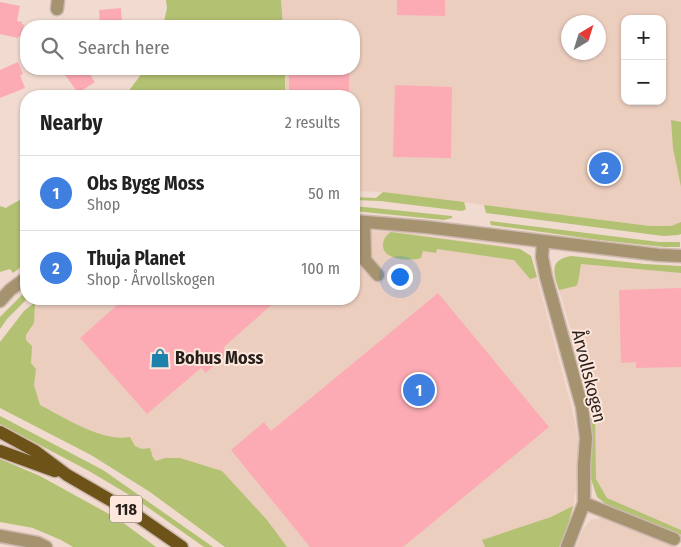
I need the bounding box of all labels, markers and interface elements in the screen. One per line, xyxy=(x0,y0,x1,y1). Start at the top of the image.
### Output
north arrow xyxy=(561,15,606,60)
map controls xyxy=(621,15,666,105)
button: + xyxy=(621,15,666,60)
search box xyxy=(20,20,360,75)
icon: search xyxy=(38,34,66,62)
text: Search here xyxy=(78,36,170,59)
button: − xyxy=(621,60,666,105)
text: Nearby xyxy=(40,110,102,136)
text: 2 results xyxy=(285,113,340,132)
pin: 2 xyxy=(589,149,621,187)
text: Obs Bygg Moss xyxy=(87,172,204,195)
text: 1 xyxy=(53,184,59,203)
text: 50 m xyxy=(308,184,340,203)
text: Shop xyxy=(87,195,120,214)
text: Thuja Planet xyxy=(87,247,185,270)
text: 2 xyxy=(52,259,60,278)
text: 100 m xyxy=(301,259,340,278)
your location xyxy=(387,264,413,290)
text: Shop · Årvollskogen xyxy=(87,270,215,289)
street label: Årvollskogen xyxy=(567,327,612,425)
shop icon: Bohus Moss xyxy=(149,347,171,369)
place label: Bohus Moss xyxy=(175,347,263,369)
pin: 1 xyxy=(403,371,435,409)
road number: 118 xyxy=(110,496,142,522)

